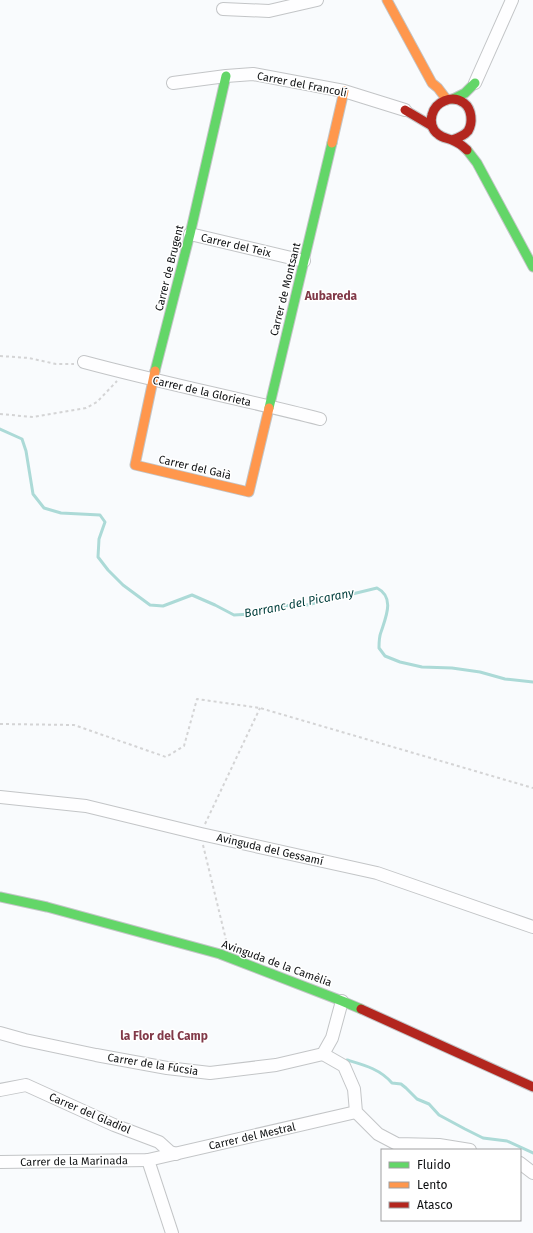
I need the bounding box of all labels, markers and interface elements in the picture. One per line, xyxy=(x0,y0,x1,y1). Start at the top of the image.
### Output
street label: Carrer del Francolí xyxy=(256,69,348,100)
street label: Carrer de Brugent xyxy=(153,224,186,312)
street label: Carrer del Teix xyxy=(200,231,273,260)
street label: Carrer de Montsant xyxy=(268,241,303,337)
district label: Aubareda xyxy=(304,289,358,303)
street label: Carrer de la Glorieta xyxy=(151,374,252,409)
street label: Carrer del Gaià xyxy=(157,453,232,482)
water label: Barranc del Picarany xyxy=(243,585,356,621)
street label: Avinguda del Gessamí xyxy=(215,831,324,868)
street label: Avinguda de la Camèlia xyxy=(220,938,334,989)
district label: la Flor del Camp xyxy=(120,1029,208,1043)
street label: Carrer de la Fúcsia xyxy=(107,1051,199,1078)
street label: Carrer del Gladiol xyxy=(47,1090,133,1137)
street label: Carrer del Mestral xyxy=(207,1120,297,1153)
legend xyxy=(381,1149,521,1221)
street label: Carrer de la Marinada xyxy=(20,1154,128,1169)
text: Fluido xyxy=(417,1158,451,1172)
text: Lento xyxy=(417,1178,447,1192)
text: Atasco xyxy=(417,1198,453,1212)

